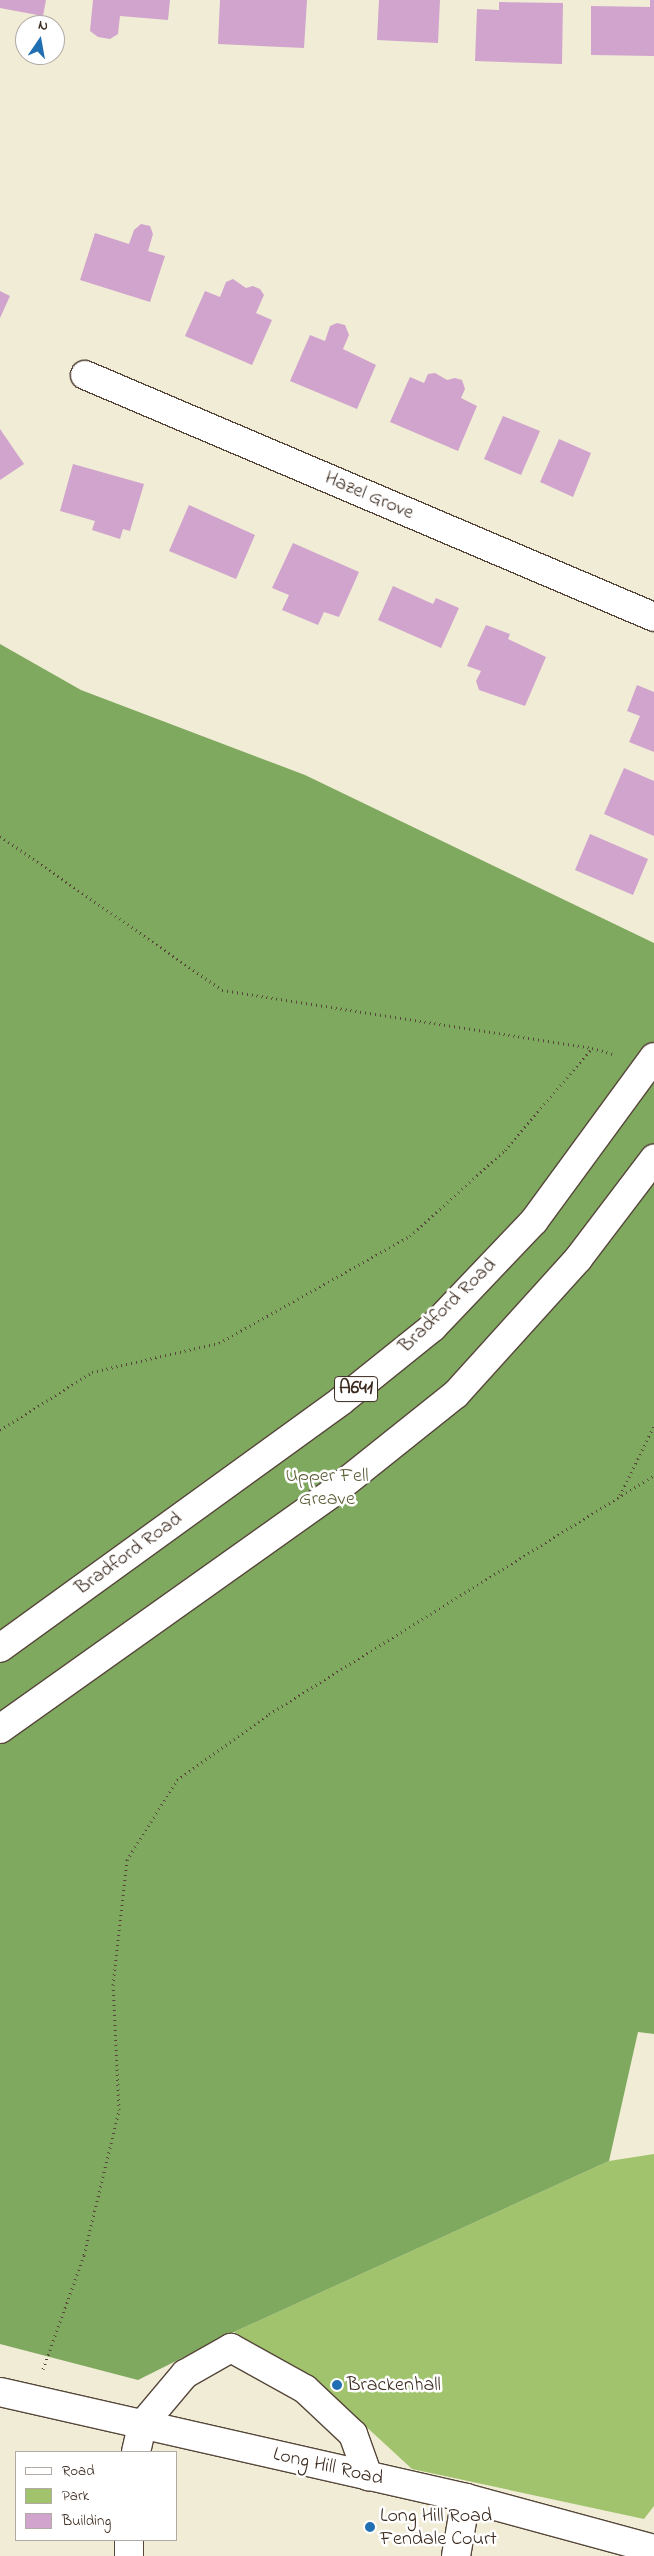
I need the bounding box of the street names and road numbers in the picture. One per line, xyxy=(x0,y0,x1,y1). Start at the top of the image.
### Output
street label: Hazel Grove xyxy=(321,466,417,526)
street label: Bradford Road xyxy=(394,1254,502,1358)
road number: A641 xyxy=(334,1372,378,1406)
street label: Bradford Road xyxy=(71,1507,187,1601)
street label: Long Hill Road xyxy=(271,2443,385,2491)

